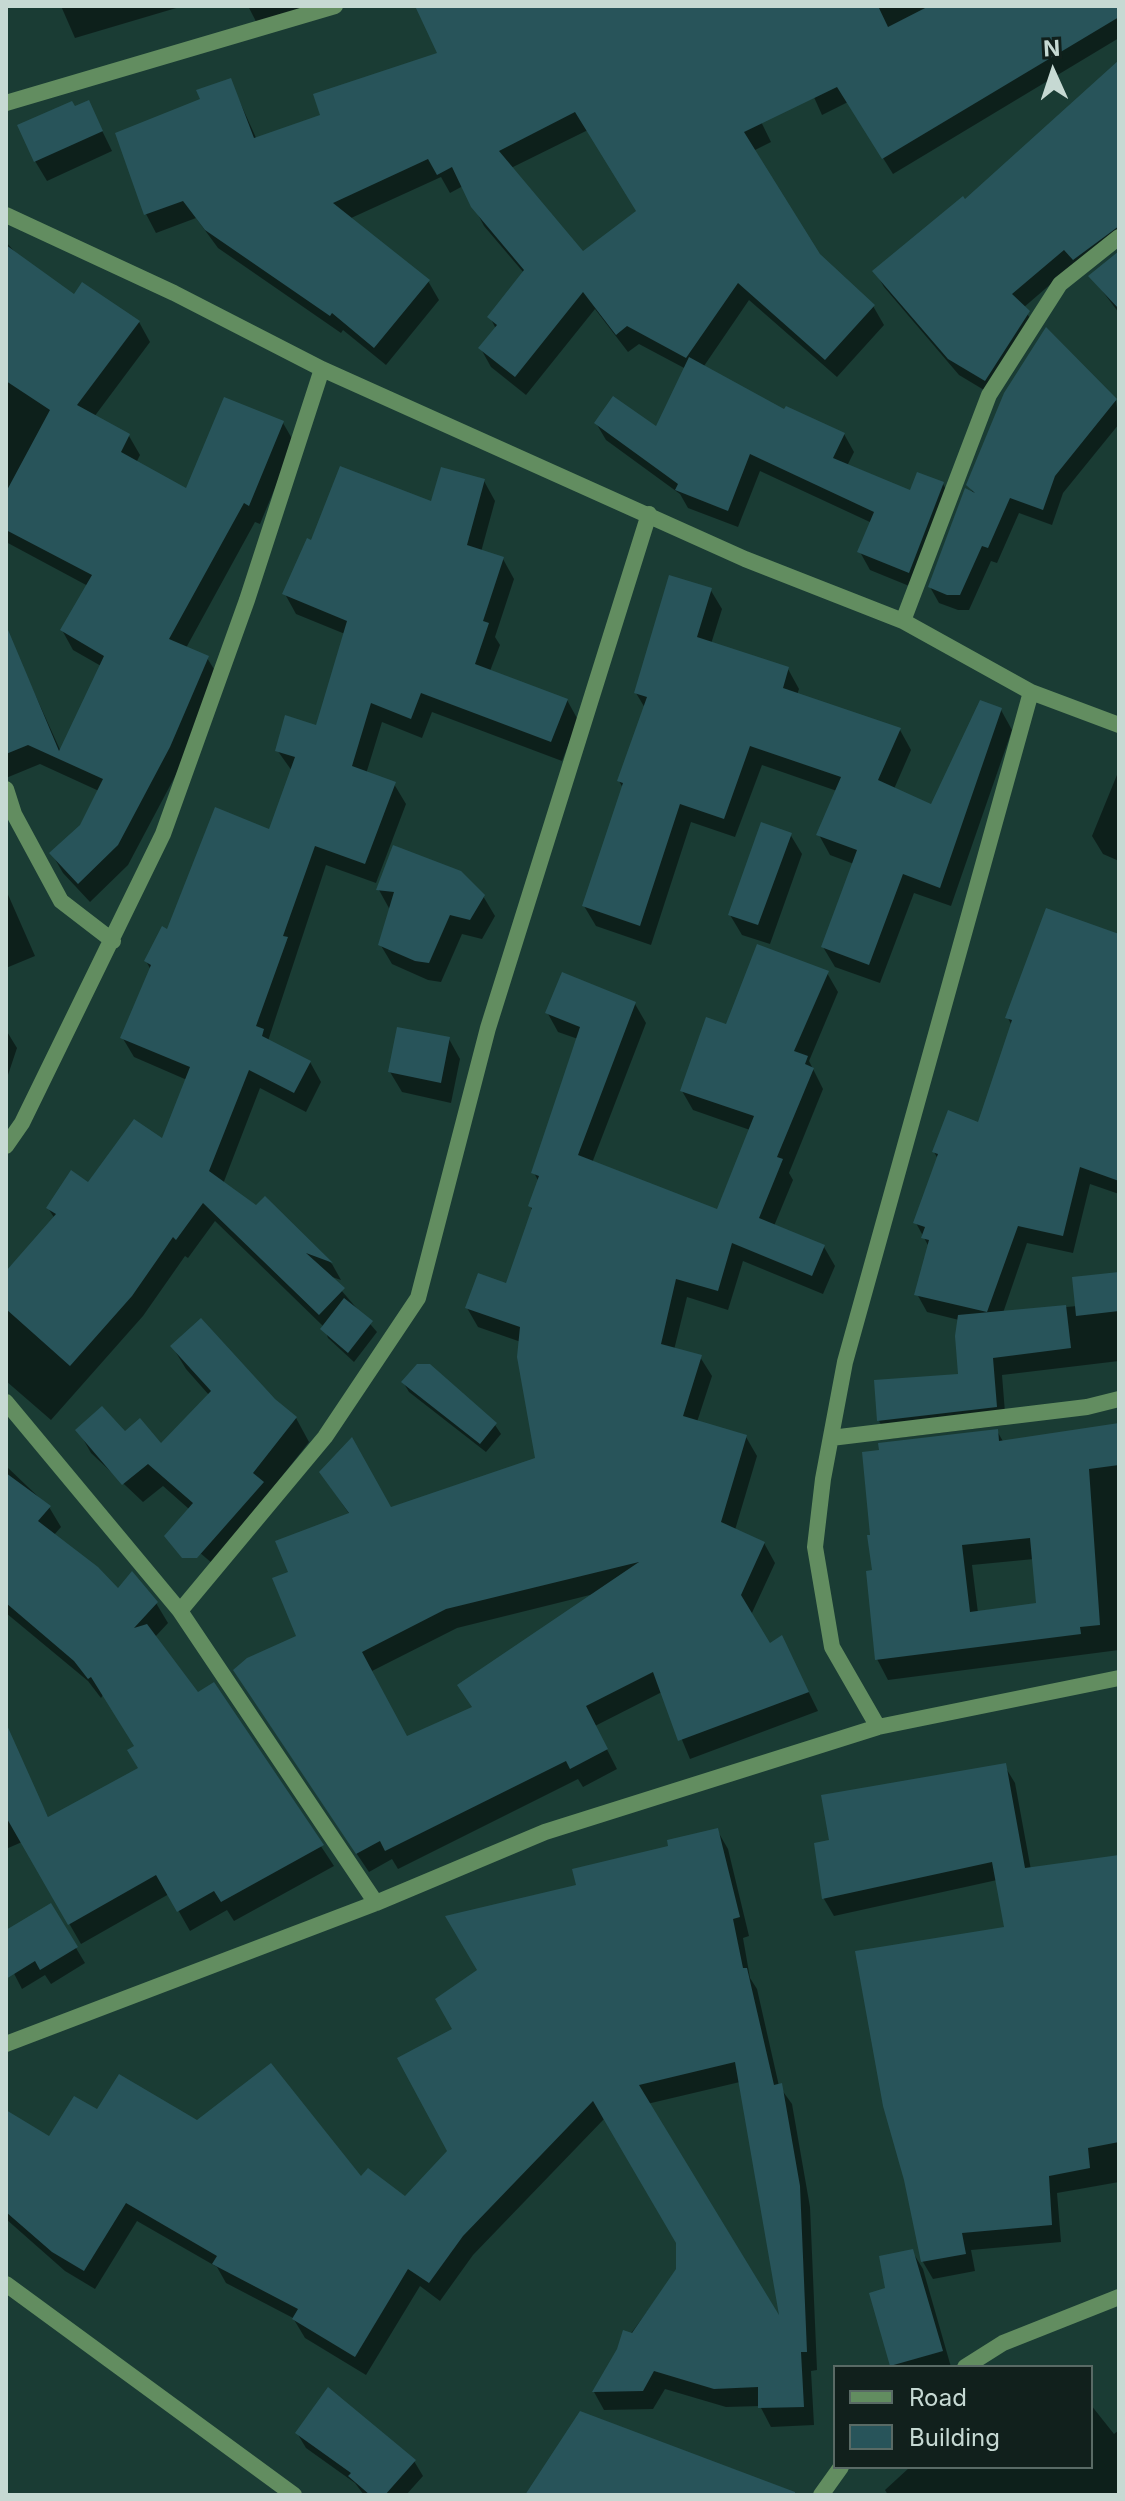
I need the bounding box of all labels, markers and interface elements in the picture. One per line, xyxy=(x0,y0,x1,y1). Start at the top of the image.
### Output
north arrow xyxy=(1013,32,1093,112)
text: N xyxy=(1043,35,1061,61)
legend xyxy=(833,2365,1093,2469)
text: Road xyxy=(909,2383,967,2412)
text: Building xyxy=(909,2423,1000,2452)

